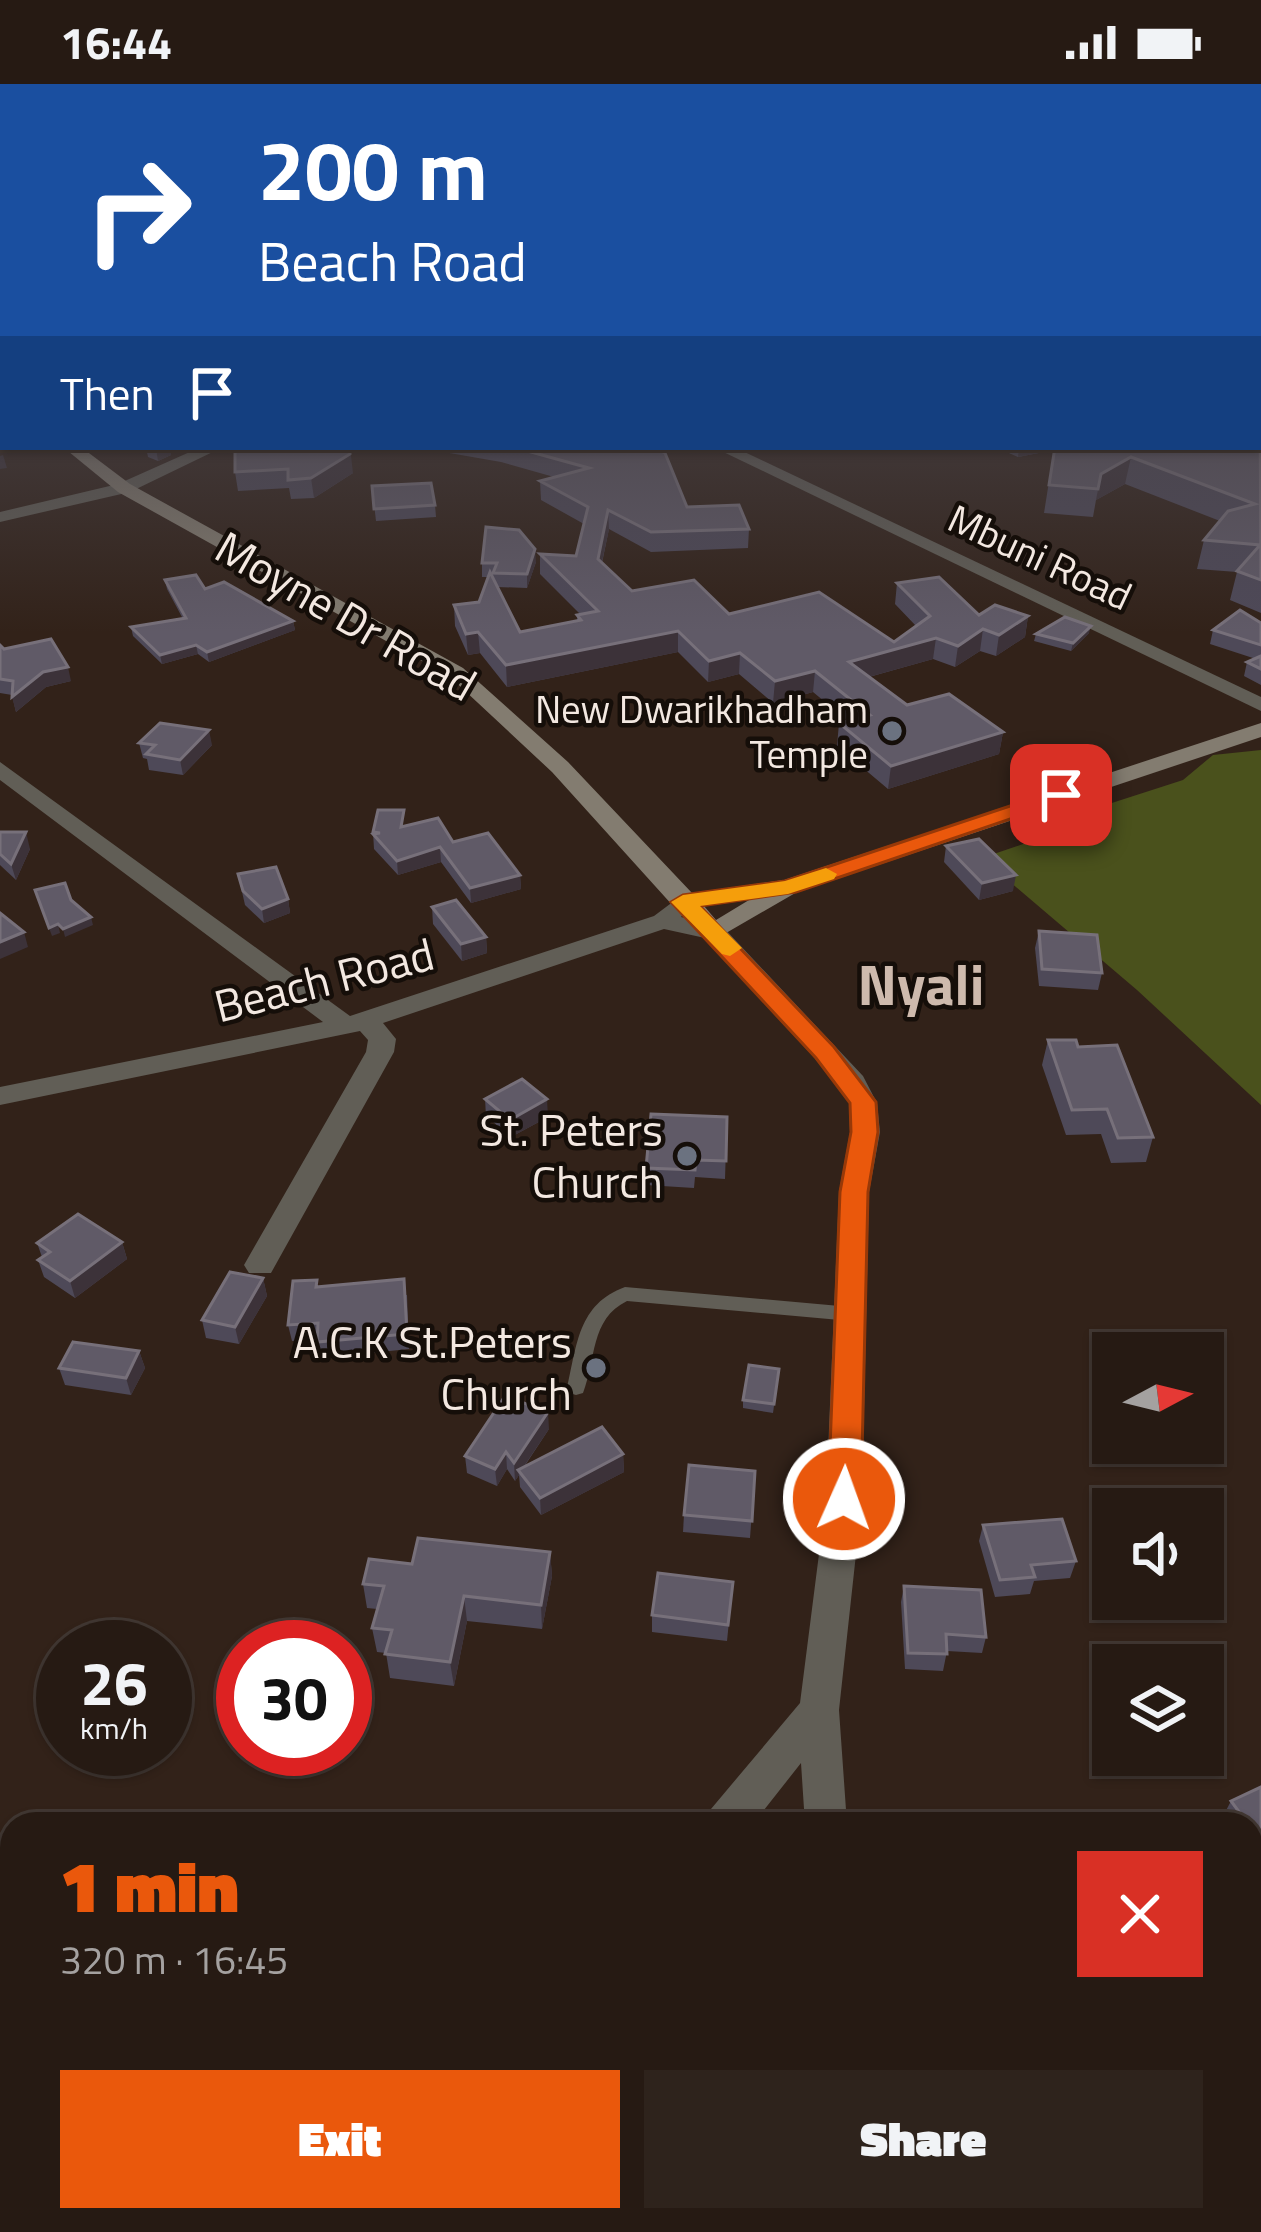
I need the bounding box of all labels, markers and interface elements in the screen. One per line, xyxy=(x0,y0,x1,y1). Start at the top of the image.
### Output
text: 16:44 xyxy=(60,8,172,76)
text: 200 m xyxy=(258,105,488,233)
icon: right xyxy=(60,132,216,288)
text: Beach Road xyxy=(258,220,527,302)
text: Then xyxy=(60,359,155,427)
icon: arrive xyxy=(179,360,245,426)
street label: Mbuni Road xyxy=(939,488,1142,625)
street label: Moyne Dr Road xyxy=(203,513,490,717)
place label: New Dwarikhadham Temple xyxy=(535,679,868,783)
marker: New Dwarikhadham Temple xyxy=(879,718,905,744)
pin xyxy=(1010,744,1112,846)
icon: arrive xyxy=(1028,762,1094,828)
street label: Beach Road xyxy=(207,919,441,1039)
district label: Nyali xyxy=(858,940,984,1027)
place label: St. Peters Church xyxy=(479,1095,663,1215)
marker: St. Peters Church xyxy=(674,1143,700,1169)
place label: A.C.K St.Peters Church xyxy=(293,1307,572,1427)
north arrow xyxy=(1092,1332,1224,1464)
map controls xyxy=(1092,1332,1224,1776)
marker: A.C.K St.Peters Church xyxy=(583,1355,609,1381)
position arrow xyxy=(781,1436,907,1562)
button: sound xyxy=(1092,1488,1224,1620)
speed limit sign: 30 xyxy=(216,1620,372,1776)
text: 26 xyxy=(80,1637,148,1728)
button: layers xyxy=(1092,1644,1224,1776)
text: km/h xyxy=(80,1705,148,1751)
text: 1 min xyxy=(60,1830,239,1940)
button: close xyxy=(1077,1851,1203,1977)
text: 320 m · 16:45 xyxy=(60,1930,288,1989)
button: Exit xyxy=(60,2070,620,2208)
button: Share xyxy=(644,2070,1203,2208)

